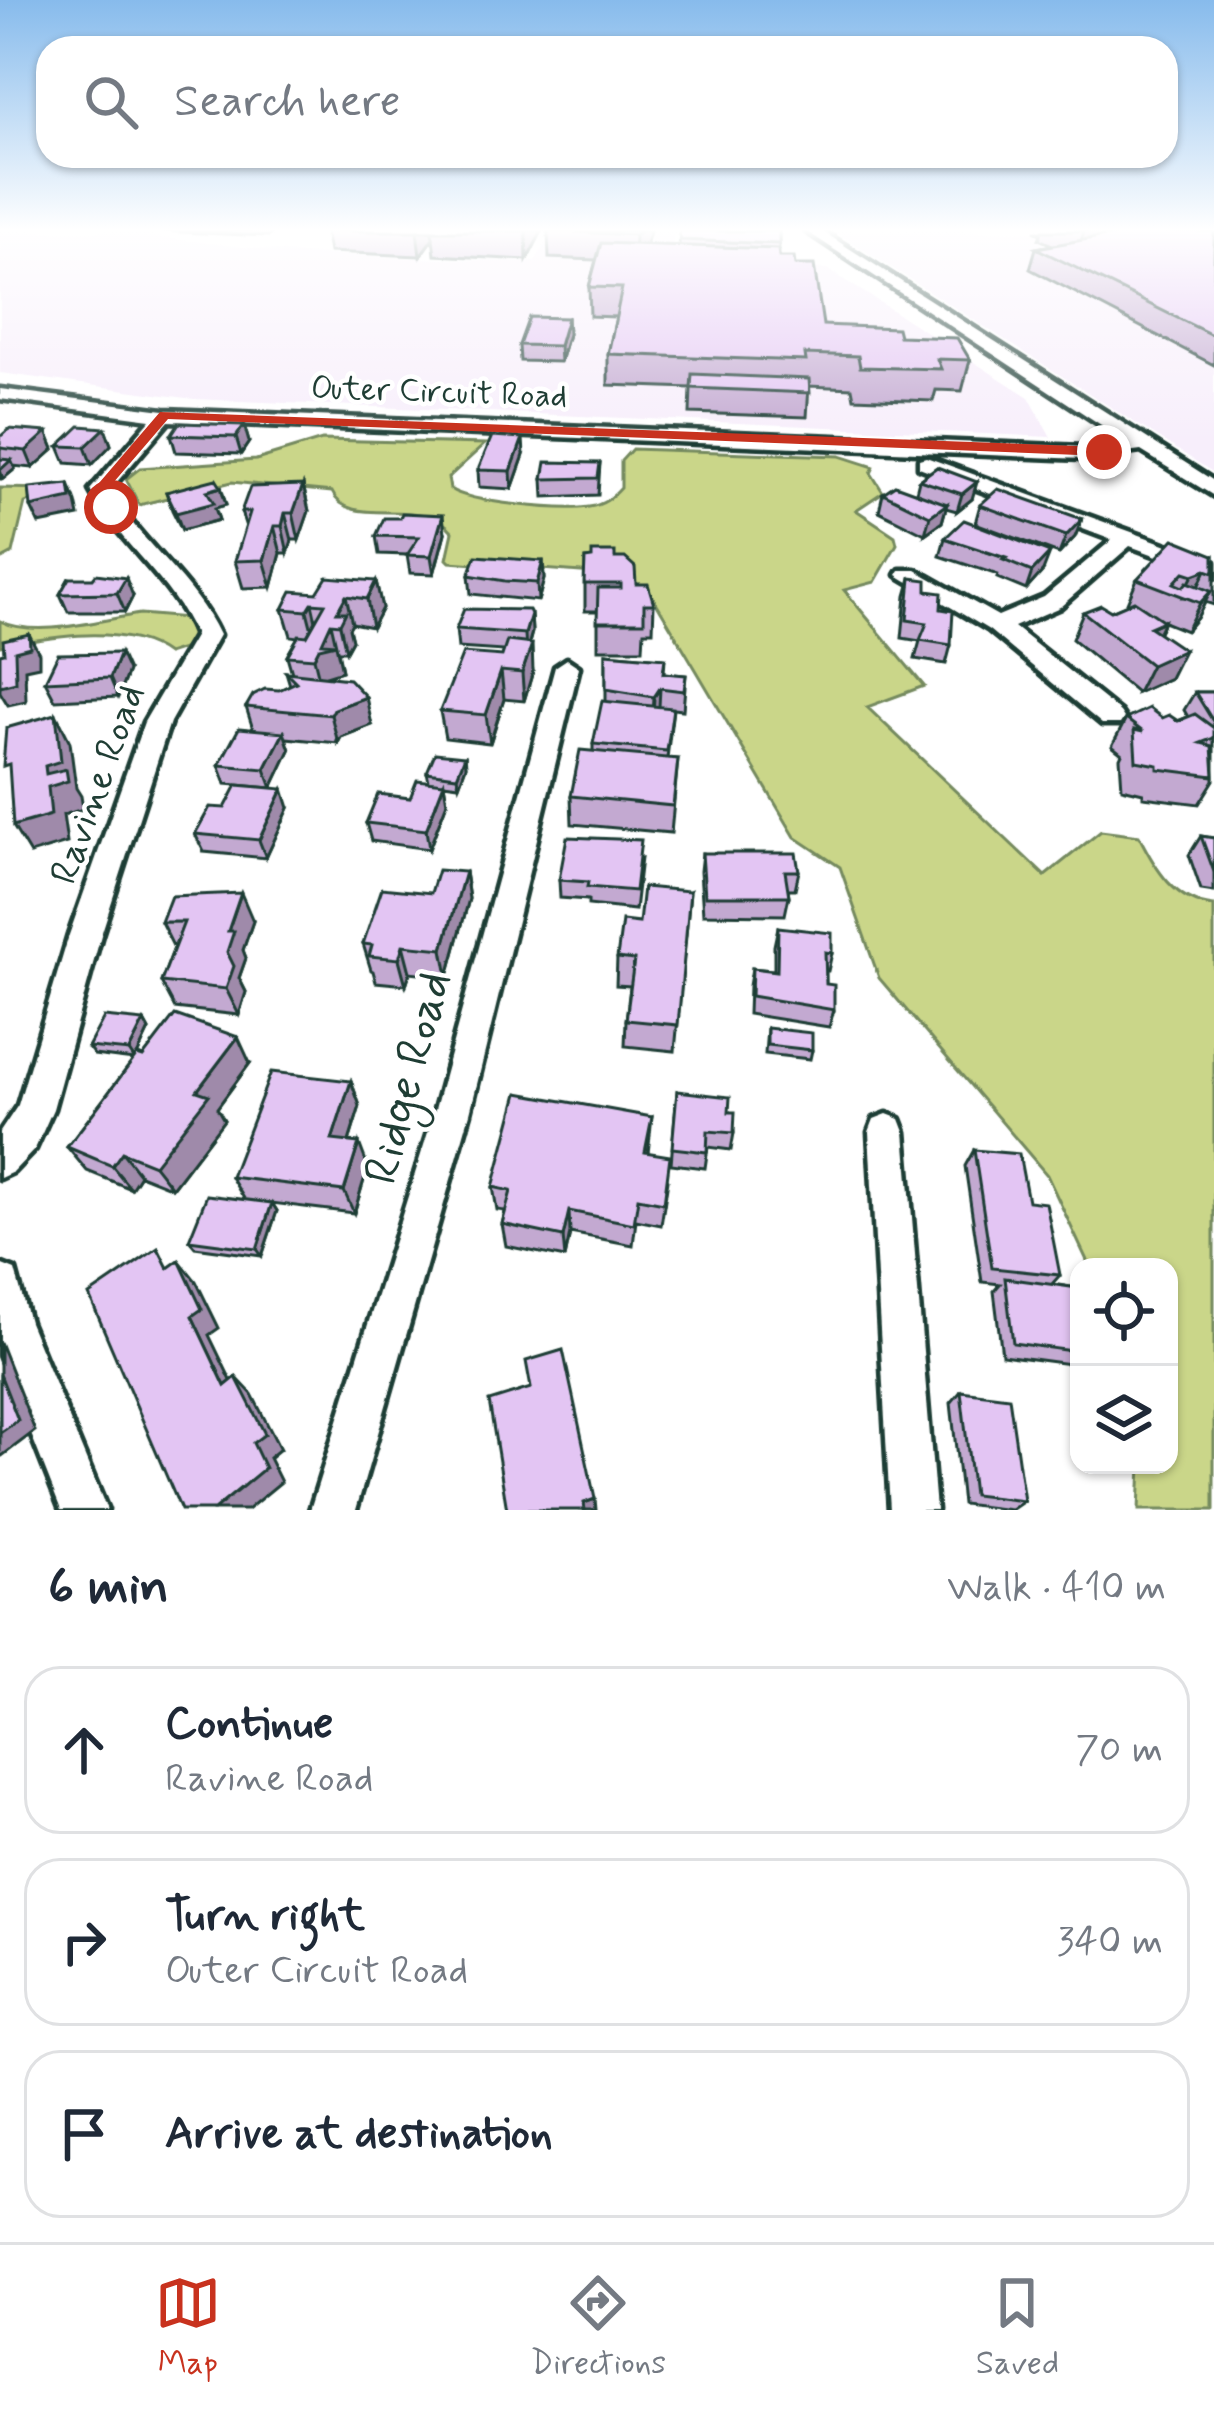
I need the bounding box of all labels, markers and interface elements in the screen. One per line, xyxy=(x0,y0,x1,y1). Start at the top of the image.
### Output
search box xyxy=(36,36,1178,168)
icon: search xyxy=(78,69,144,135)
text: Search here xyxy=(174,73,401,132)
street label: Outer Circuit Road xyxy=(310,367,568,419)
route end xyxy=(1077,425,1131,479)
route start xyxy=(84,480,138,534)
street label: Ravine Road xyxy=(39,678,159,892)
street label: Ridge Road xyxy=(350,965,470,1192)
map controls xyxy=(1070,1258,1178,1474)
button: locate xyxy=(1070,1258,1178,1366)
button: layers xyxy=(1070,1366,1178,1474)
text: 6 min xyxy=(48,1555,169,1621)
text: Walk · 410 m xyxy=(947,1563,1166,1614)
text: Continue xyxy=(165,1695,333,1754)
icon: ahead xyxy=(51,1717,117,1783)
text: 70 m xyxy=(1075,1725,1163,1776)
text: Ravine Road xyxy=(165,1754,373,1805)
text: Turn right xyxy=(165,1887,365,1946)
icon: right xyxy=(51,1909,117,1975)
text: 340 m xyxy=(1057,1917,1163,1968)
text: Outer Circuit Road xyxy=(165,1946,468,1997)
icon: arrive xyxy=(51,2101,117,2167)
text: Arrive at destination xyxy=(165,2105,553,2164)
tab: Map xyxy=(155,2270,221,2386)
tab: Directions xyxy=(530,2270,666,2386)
tab: Saved xyxy=(976,2270,1059,2386)

